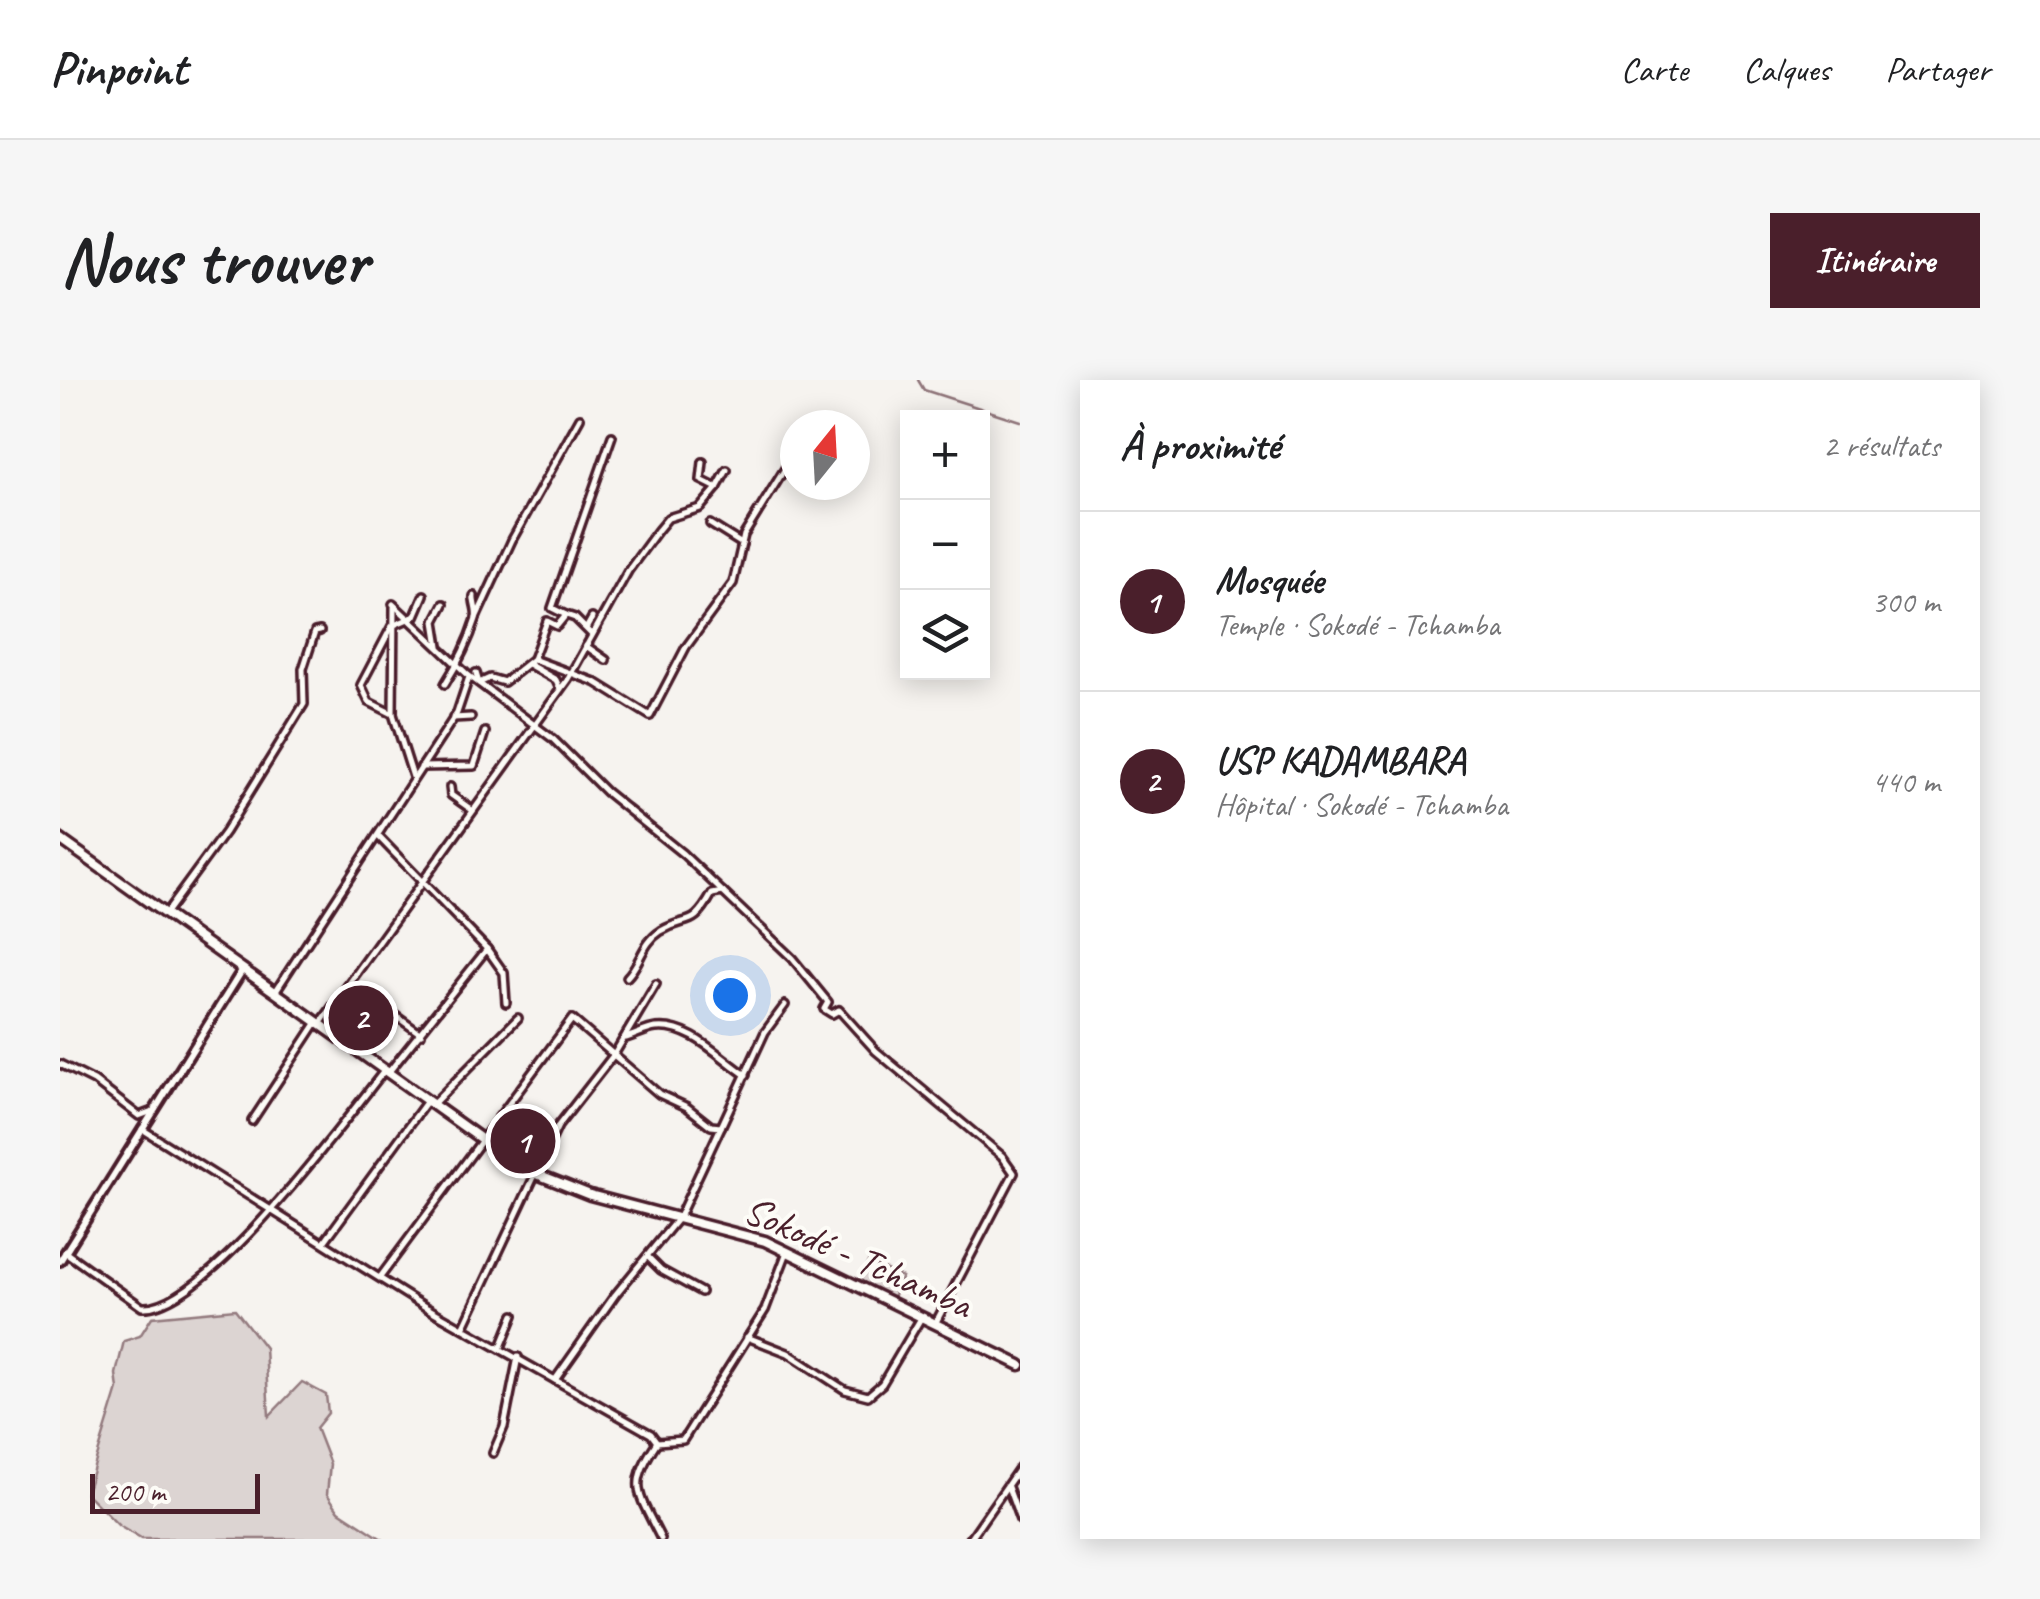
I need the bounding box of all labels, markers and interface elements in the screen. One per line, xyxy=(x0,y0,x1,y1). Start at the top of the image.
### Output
text: Pinpoint xyxy=(50,39,187,99)
text: Carte xyxy=(1621,47,1688,92)
text: Calques xyxy=(1743,47,1830,92)
text: Partager xyxy=(1885,47,1990,92)
button: Itinéraire xyxy=(1770,213,1980,308)
text: Nous trouver xyxy=(60,216,367,304)
north arrow xyxy=(780,410,870,500)
map controls xyxy=(900,410,990,680)
button: + xyxy=(900,410,990,500)
text: À proximité xyxy=(1120,419,1280,472)
text: 2 résultats xyxy=(1823,425,1940,466)
button: − xyxy=(900,500,990,590)
text: Mosquée xyxy=(1215,557,1323,604)
text: 1 xyxy=(1145,581,1160,622)
text: 300 m xyxy=(1871,581,1940,622)
button: layers xyxy=(900,590,990,680)
text: Temple · Sokodé - Tchamba xyxy=(1215,604,1500,645)
text: USP KADAMBARA xyxy=(1215,737,1465,784)
text: 2 xyxy=(1145,761,1160,802)
text: 440 m xyxy=(1871,761,1940,802)
text: Hôpital · Sokodé - Tchamba xyxy=(1215,784,1508,825)
your location xyxy=(705,970,756,1021)
pin: 2 xyxy=(328,980,394,1056)
pin: 1 xyxy=(490,1104,556,1178)
street label: Sokodé - Tchamba xyxy=(736,1185,982,1331)
scale bar xyxy=(90,1469,260,1514)
text: 200 m xyxy=(105,1474,165,1509)

